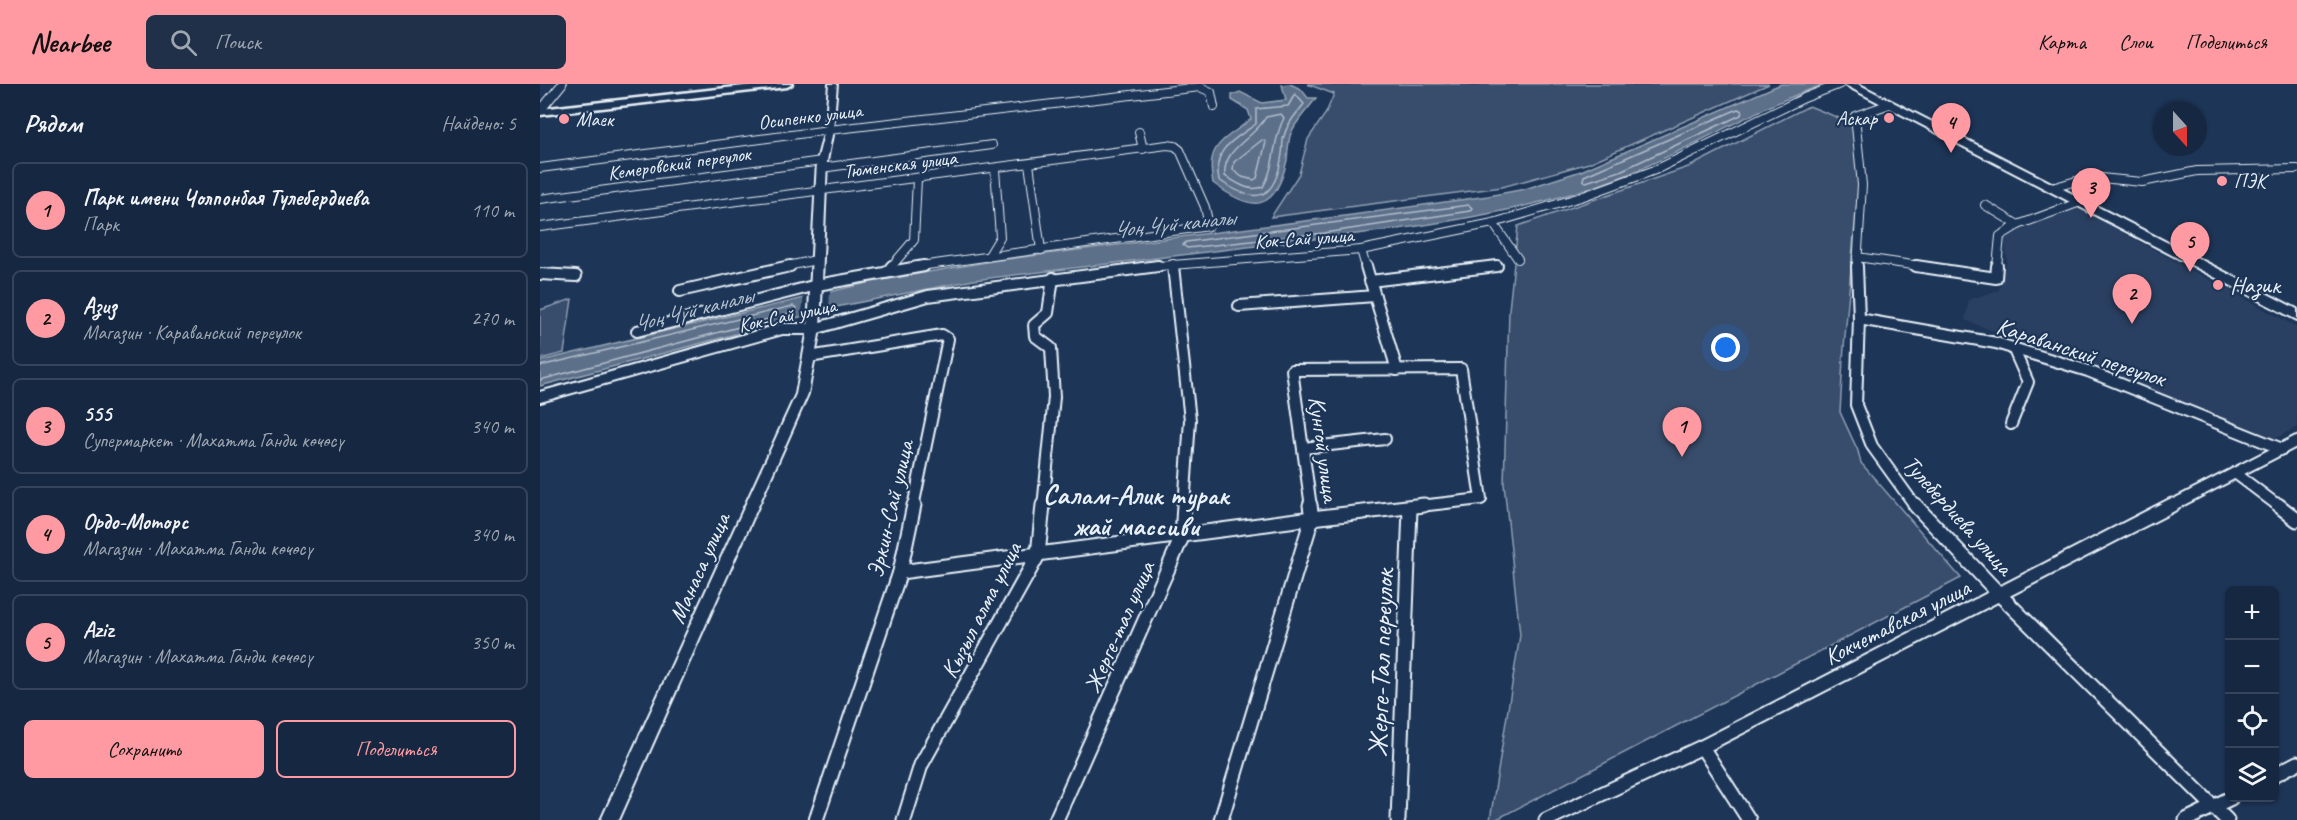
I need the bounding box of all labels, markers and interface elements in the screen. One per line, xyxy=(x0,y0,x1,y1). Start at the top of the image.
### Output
search box xyxy=(146,15,566,69)
text: Nearbee xyxy=(30,25,110,60)
icon: search xyxy=(167,26,200,59)
text: Поиск xyxy=(215,28,261,56)
text: Карта xyxy=(2038,29,2086,55)
text: Слои xyxy=(2119,29,2153,55)
text: Поделиться xyxy=(2186,29,2267,55)
street label: Осипенко улица xyxy=(757,98,865,135)
north arrow xyxy=(2153,102,2207,156)
pin: 4 xyxy=(1932,104,1970,153)
place label: Аскар xyxy=(1836,106,1878,131)
text: Рядом xyxy=(24,107,82,140)
place label: Маек xyxy=(576,107,615,132)
text: Найдено: 5 xyxy=(441,111,516,136)
marker: Аскар xyxy=(1882,111,1896,125)
marker: Маек xyxy=(557,112,571,126)
street label: Кемеровский переулок xyxy=(606,141,754,186)
street label: Тюменская улица xyxy=(842,145,959,184)
pin: 3 xyxy=(2072,168,2110,218)
place label: ПЭК xyxy=(2234,169,2270,194)
marker: ПЭК xyxy=(2215,174,2229,188)
text: Парк имени Чолпонбая Тулебердиева xyxy=(83,184,369,212)
text: 1 xyxy=(41,198,50,223)
text: 110 m xyxy=(471,198,514,223)
water label: Чоң Чүй каналы xyxy=(1112,203,1239,244)
text: Парк xyxy=(83,212,119,237)
street label: Кок-Сай улица xyxy=(1254,222,1356,254)
pin: 5 xyxy=(2170,222,2210,272)
place label: Назик xyxy=(2230,270,2282,301)
pin: 2 xyxy=(2112,274,2152,324)
marker: Назик xyxy=(2211,278,2225,292)
water label: Чоң Чүй каналы xyxy=(631,281,759,338)
text: Азиз xyxy=(83,292,117,320)
street label: Кок-Сай улица xyxy=(736,293,840,338)
text: 2 xyxy=(41,306,50,331)
text: 270 m xyxy=(471,306,514,331)
street label: Караванский переулок xyxy=(1993,311,2171,394)
text: Магазин · Караванский переулок xyxy=(83,320,301,345)
your location xyxy=(1711,333,1740,362)
street label: Кунгой улица xyxy=(1302,394,1347,506)
text: 555 xyxy=(83,400,112,428)
pin: 1 xyxy=(1662,408,1702,457)
text: 3 xyxy=(41,414,50,439)
text: 340 m xyxy=(471,414,514,439)
text: Супермаркет · Махатма Ганди көчөсү xyxy=(83,428,344,453)
street label: Эркин-Сай улица xyxy=(860,435,921,581)
street label: Тулебердиева улица xyxy=(1896,449,2021,583)
district label: Салам-Алик турак жай массиви xyxy=(1043,478,1231,543)
street label: Манаса улица xyxy=(661,506,737,628)
text: Ордо-Моторс xyxy=(83,508,188,536)
text: 4 xyxy=(41,522,50,547)
text: 340 m xyxy=(471,522,514,547)
text: Магазин · Махатма Ганди көчөсү xyxy=(83,536,313,561)
street label: Кызыл алма улица xyxy=(934,536,1030,684)
street label: Жерге-тал улица xyxy=(1077,555,1162,698)
street label: Жерге-Тал переулок xyxy=(1360,566,1401,758)
street label: Кокчетавская улица xyxy=(1819,572,1976,672)
map controls xyxy=(2225,586,2279,802)
button: + xyxy=(2225,586,2279,640)
text: Aziz xyxy=(83,616,113,644)
text: 5 xyxy=(41,630,50,655)
text: 350 m xyxy=(471,630,514,655)
button: − xyxy=(2225,640,2279,694)
text: Магазин · Махатма Ганди көчөсү xyxy=(83,644,313,669)
button: locate xyxy=(2225,694,2279,748)
button: Сохранить xyxy=(24,720,264,778)
button: Поделиться xyxy=(276,720,516,778)
button: layers xyxy=(2225,748,2279,802)

